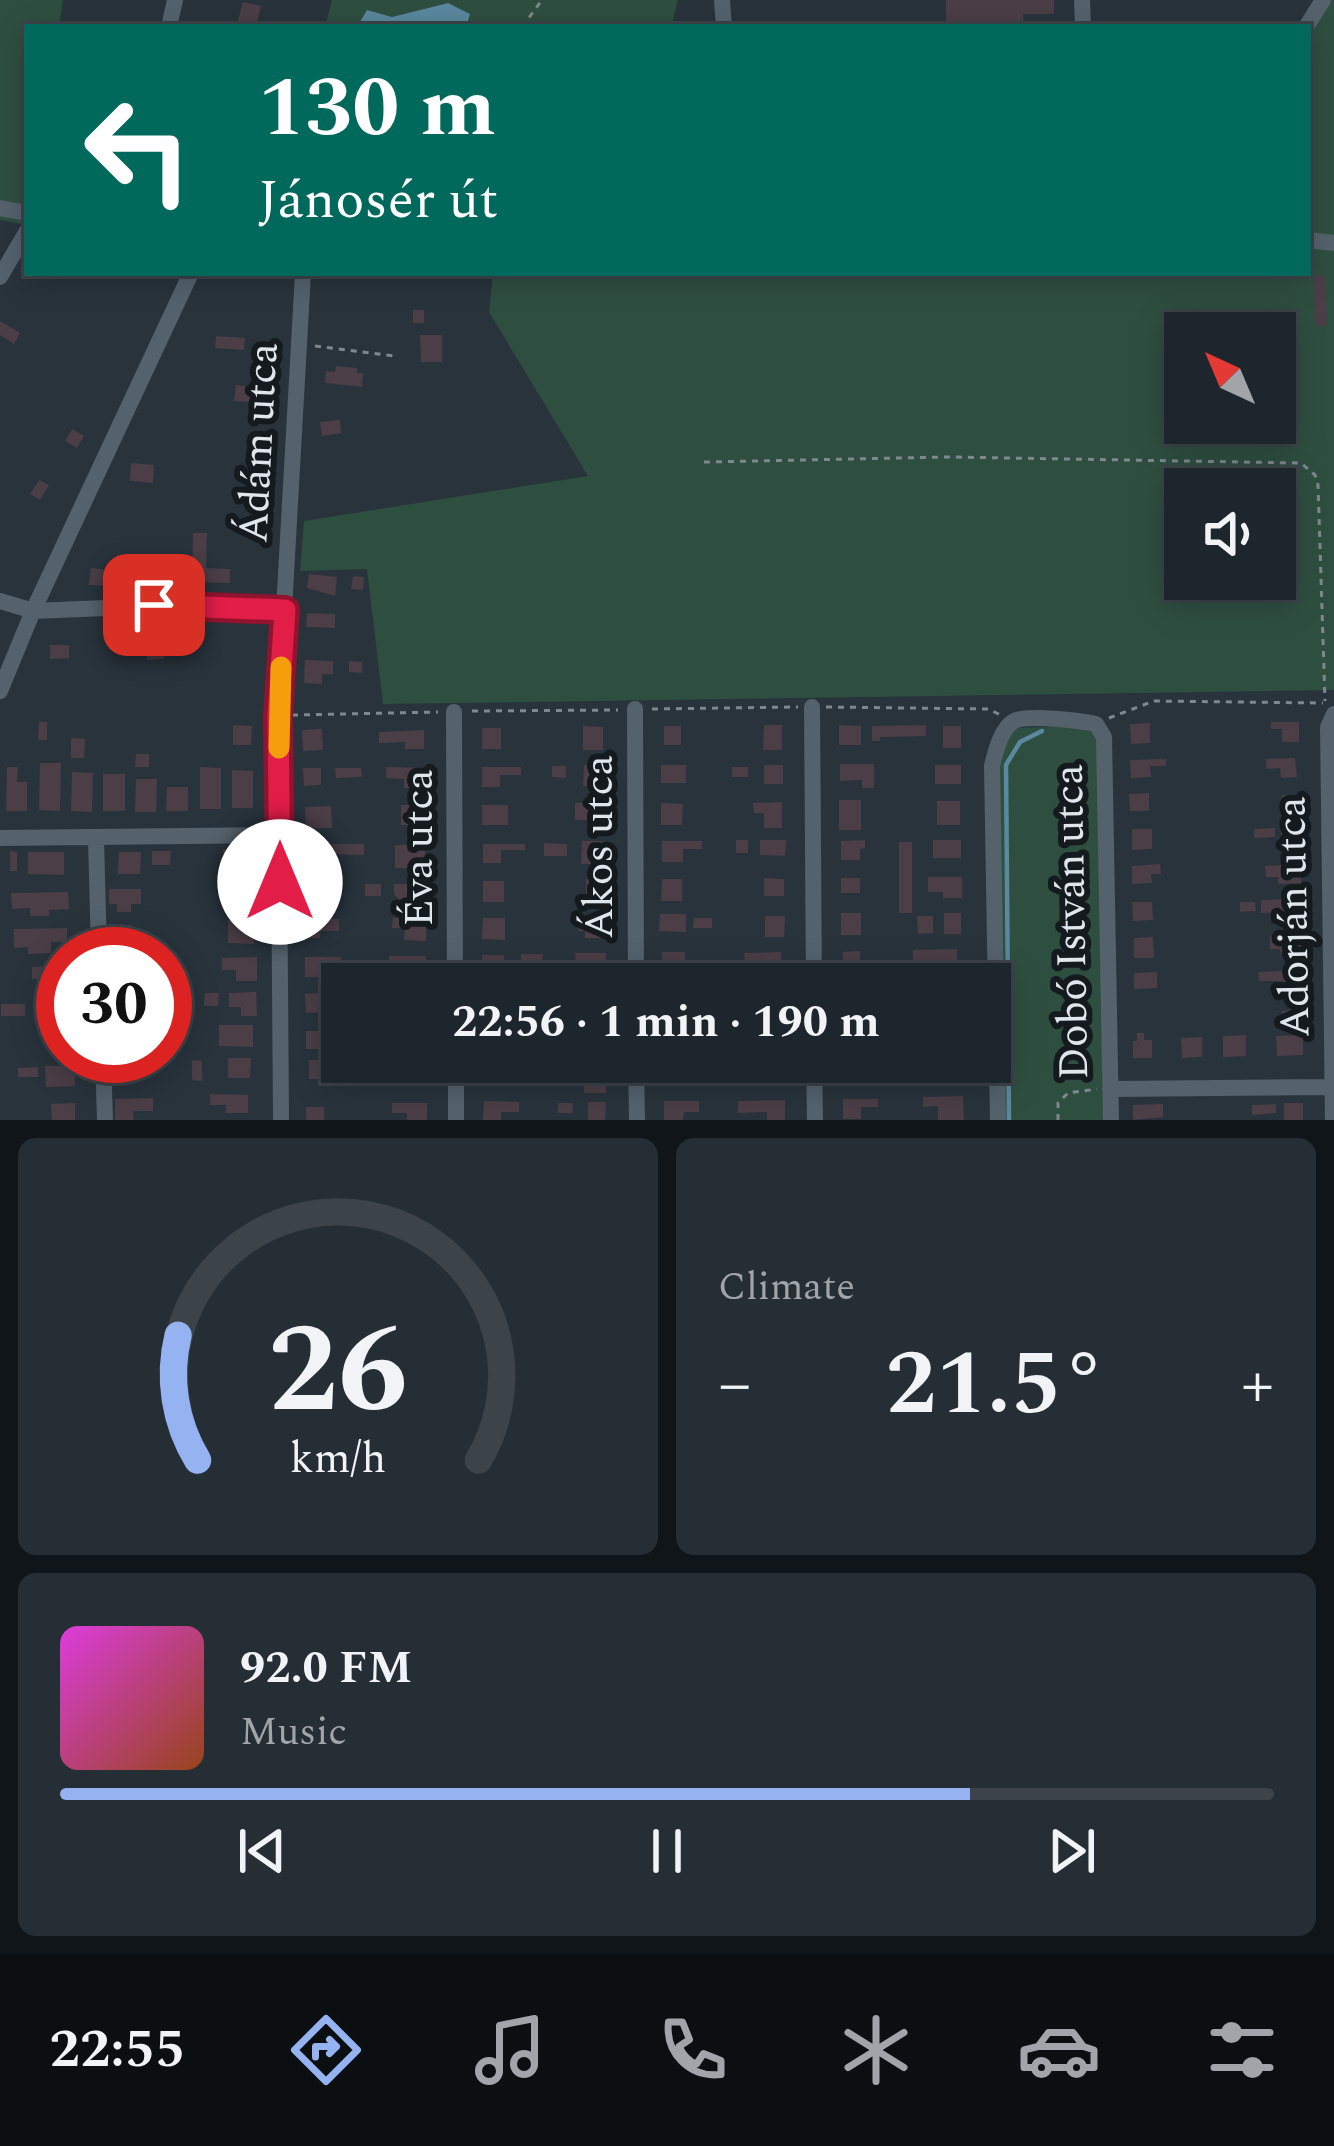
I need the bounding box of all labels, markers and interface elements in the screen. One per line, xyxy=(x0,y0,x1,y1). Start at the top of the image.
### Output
text: 130 m xyxy=(258,45,496,173)
icon: left xyxy=(60,72,216,228)
text: Jánosér út xyxy=(258,160,498,242)
north arrow xyxy=(1164,312,1296,444)
map controls xyxy=(1164,312,1296,600)
street label: Ádám utca xyxy=(222,341,296,545)
button: sound xyxy=(1164,468,1296,600)
pin xyxy=(103,554,205,656)
icon: arrive xyxy=(121,572,187,638)
street label: Ákos utca xyxy=(568,754,631,939)
street label: Dobó István utca xyxy=(1038,763,1106,1080)
street label: Éva utca xyxy=(388,769,451,927)
street label: Adorján utca xyxy=(1260,795,1328,1038)
position arrow xyxy=(217,819,343,945)
speed limit sign: 30 xyxy=(36,927,192,1083)
text: 22:56 · 1 min · 190 m xyxy=(452,988,880,1057)
text: Climate xyxy=(718,1258,855,1317)
text: 26 xyxy=(268,1277,408,1467)
text: 21.5° xyxy=(886,1317,1106,1454)
text: − xyxy=(718,1335,751,1436)
text: + xyxy=(1241,1335,1274,1436)
text: km/h xyxy=(290,1426,386,1491)
text: 92.0 FM xyxy=(240,1634,412,1703)
text: Music xyxy=(240,1703,347,1762)
icon: previous xyxy=(229,1818,295,1884)
icon: pause xyxy=(634,1818,700,1884)
icon: next xyxy=(1039,1818,1105,1884)
icon: directions xyxy=(284,2008,368,2092)
icon: music xyxy=(468,2008,552,2092)
icon: phone xyxy=(651,2008,735,2092)
icon: climate xyxy=(834,2008,918,2092)
icon: car xyxy=(1017,2008,1101,2092)
icon: filters xyxy=(1200,2008,1284,2092)
text: 22:55 xyxy=(50,2009,185,2091)

